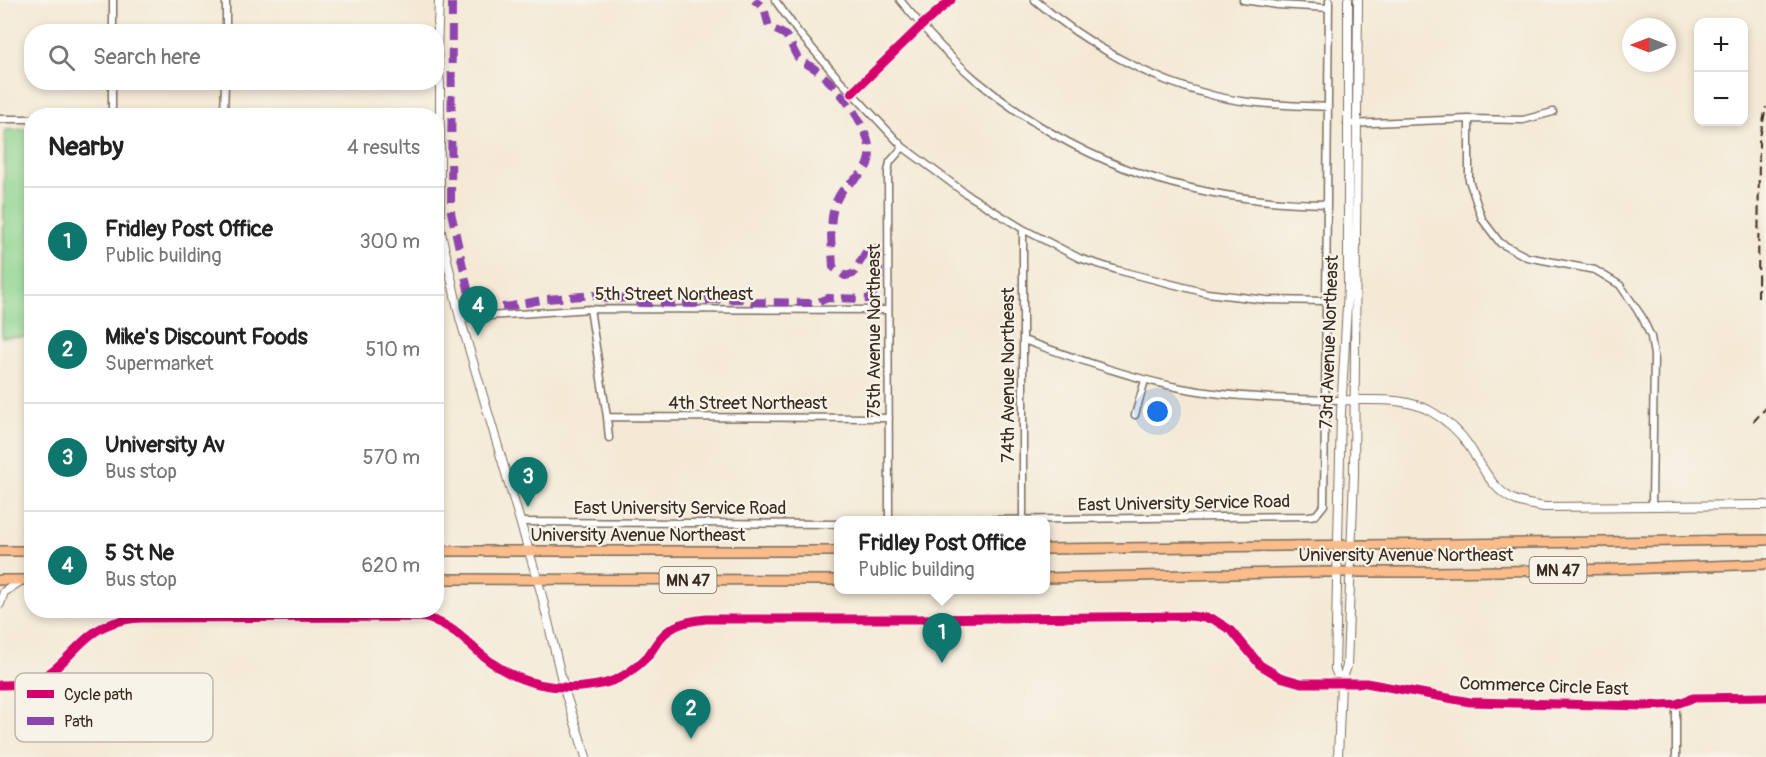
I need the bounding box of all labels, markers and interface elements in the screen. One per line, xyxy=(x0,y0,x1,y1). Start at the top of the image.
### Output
north arrow xyxy=(1622,18,1676,72)
map controls xyxy=(1694,18,1748,126)
button: + xyxy=(1694,18,1748,72)
search box xyxy=(24,24,444,90)
icon: search xyxy=(45,41,78,74)
text: Search here xyxy=(93,43,200,71)
button: − xyxy=(1694,72,1748,126)
text: Nearby xyxy=(48,131,124,163)
text: 4 results xyxy=(347,135,420,160)
text: Fridley Post Office xyxy=(105,215,273,243)
text: 1 xyxy=(64,229,71,254)
text: 300 m xyxy=(359,229,420,254)
text: Public building xyxy=(105,243,221,268)
street label: 75th Avenue Northeast xyxy=(863,243,886,418)
street label: 73rd Avenue Northeast xyxy=(1315,254,1344,429)
street label: 5th Street Northeast xyxy=(595,283,754,306)
pin: 4 xyxy=(458,286,498,336)
street label: 74th Avenue Northeast xyxy=(997,287,1020,463)
text: Mike's Discount Foods xyxy=(105,323,308,351)
text: 2 xyxy=(62,337,73,362)
text: 510 m xyxy=(366,337,420,362)
text: Supermarket xyxy=(105,351,214,376)
street label: 4th Street Northeast xyxy=(668,392,828,415)
your location xyxy=(1143,397,1172,426)
text: University Av xyxy=(105,431,225,459)
text: 3 xyxy=(62,445,73,470)
text: 570 m xyxy=(363,445,420,470)
pin: 3 xyxy=(508,458,548,507)
text: Bus stop xyxy=(105,459,177,484)
street label: East University Service Road xyxy=(1078,490,1290,517)
street label: East University Service Road xyxy=(574,497,786,520)
popup xyxy=(834,516,1050,594)
street label: University Avenue Northeast xyxy=(530,524,746,547)
text: Fridley Post Office xyxy=(858,529,1026,557)
text: 5 St Ne xyxy=(105,539,174,567)
street label: University Avenue Northeast xyxy=(1298,544,1514,567)
text: 4 xyxy=(62,553,73,578)
text: 620 m xyxy=(361,553,420,578)
text: Public building xyxy=(858,557,975,582)
road number: MN 47 xyxy=(1530,557,1586,583)
text: Bus stop xyxy=(105,567,177,592)
road number: MN 47 xyxy=(660,567,716,593)
pin: 1 xyxy=(922,614,962,663)
street label: Commerce Circle East xyxy=(1459,672,1630,701)
legend xyxy=(15,673,213,742)
text: Cycle path xyxy=(64,685,132,705)
pin: 2 xyxy=(672,690,710,739)
text: Path xyxy=(64,712,93,732)

